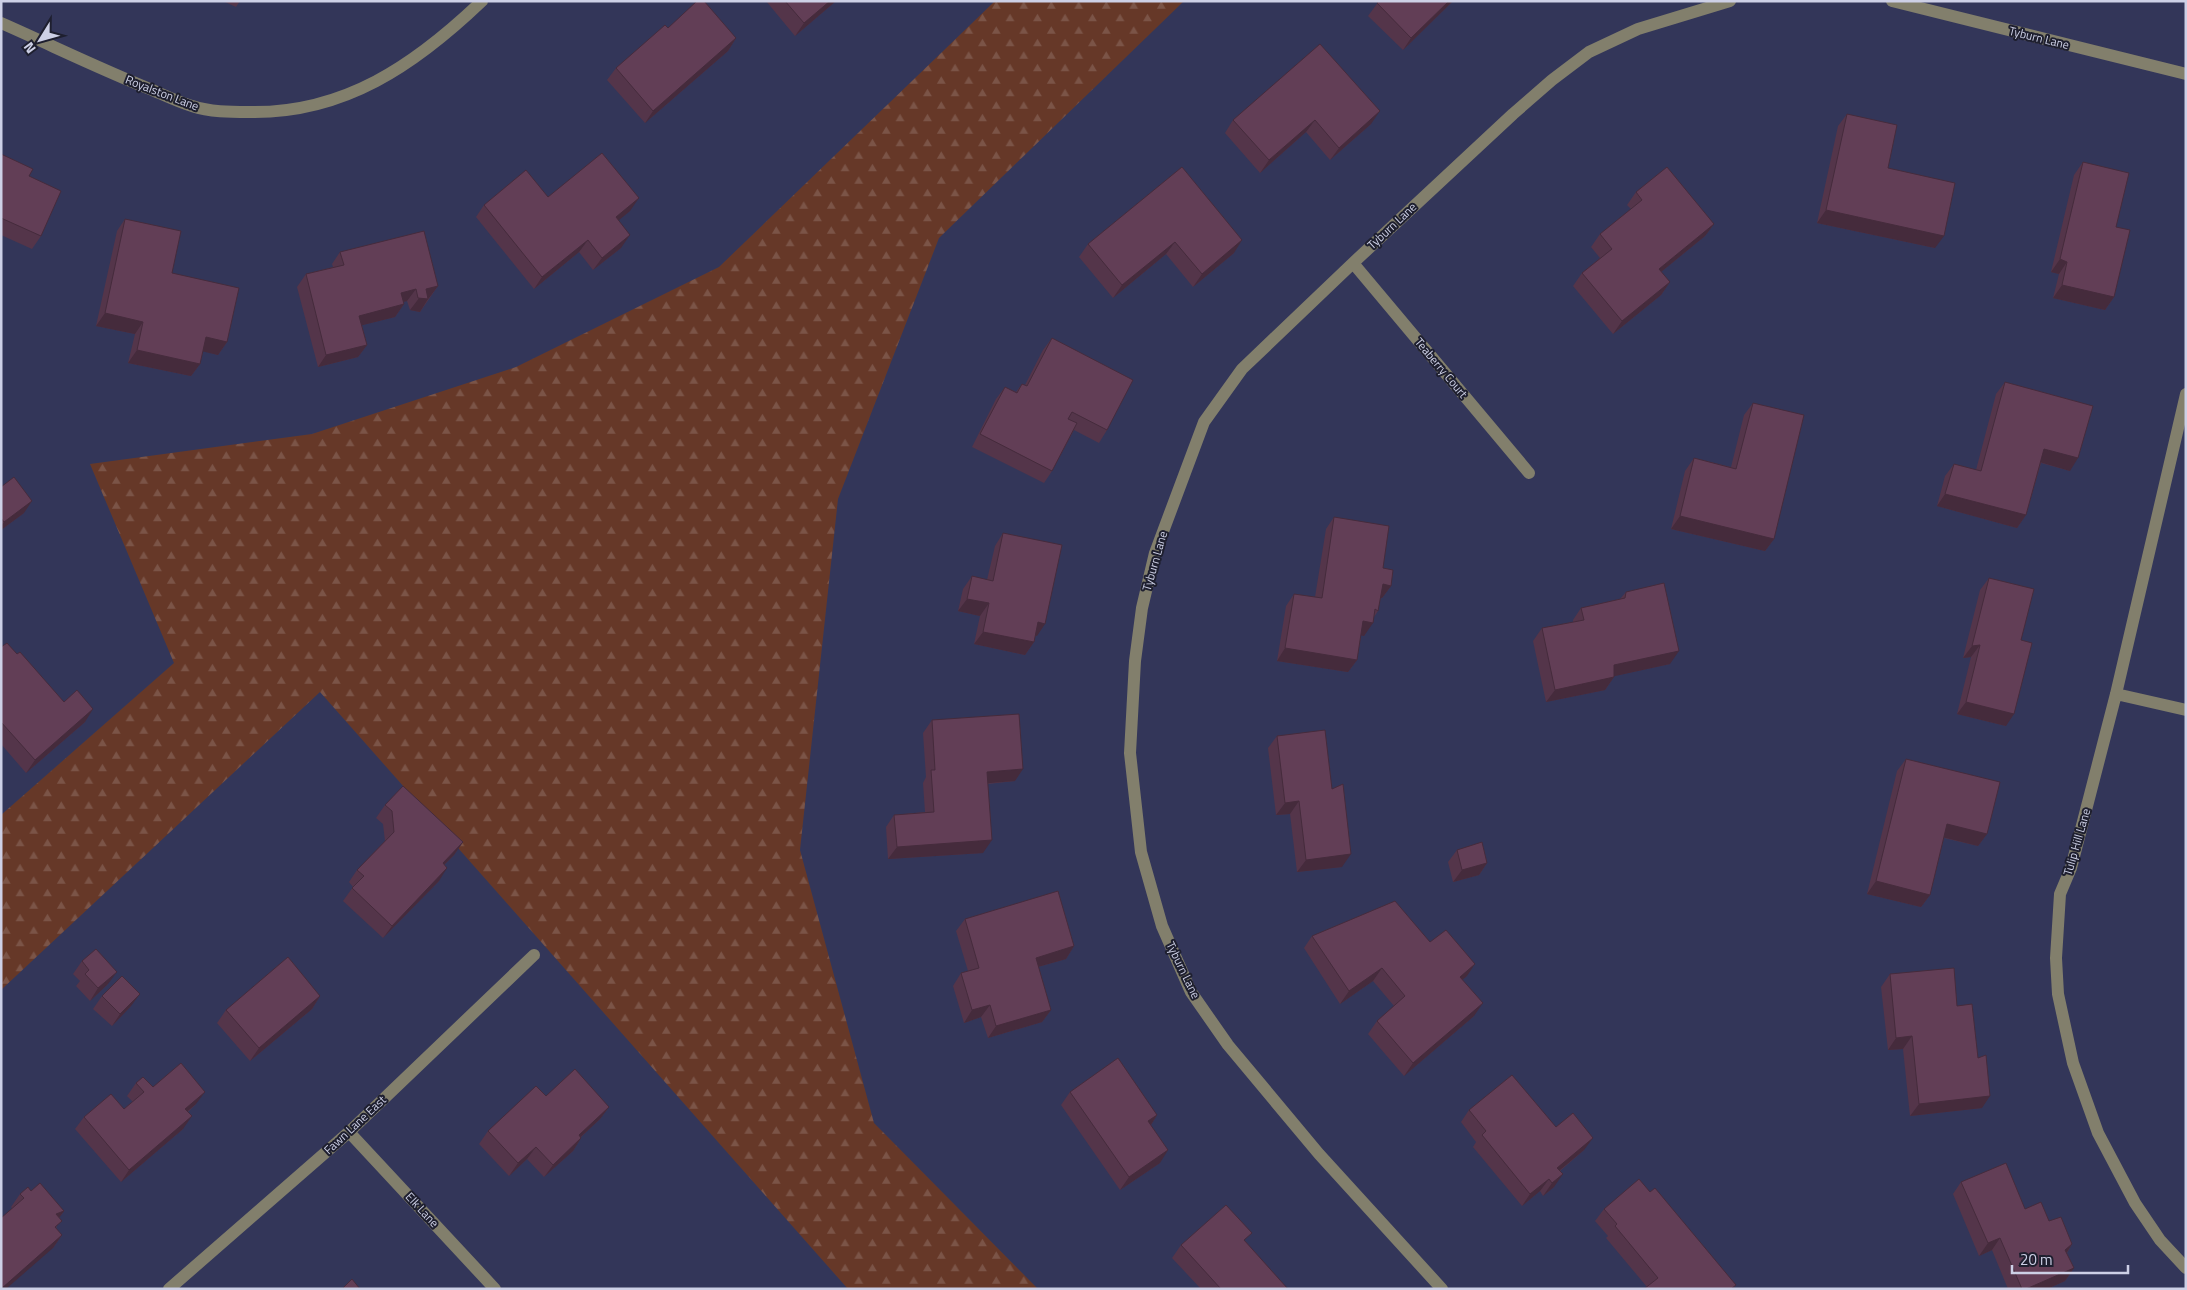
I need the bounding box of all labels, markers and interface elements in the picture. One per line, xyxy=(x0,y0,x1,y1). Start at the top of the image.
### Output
north arrow xyxy=(15,15,65,65)
street label: Tyburn Lane xyxy=(2007,21,2071,54)
text: N xyxy=(18,38,41,58)
street label: Royalston Lane xyxy=(123,70,202,115)
street label: Tyburn Lane xyxy=(1363,198,1421,254)
street label: Teaberry Court xyxy=(1410,333,1473,403)
street label: Tyburn Lane xyxy=(1137,529,1172,593)
street label: Tulip Hill Lane xyxy=(2058,806,2095,878)
street label: Tyburn Lane xyxy=(1161,938,1205,1002)
street label: Fawn Lane East xyxy=(319,1090,391,1159)
street label: Elk Lane xyxy=(401,1188,444,1232)
scale bar xyxy=(2012,1242,2128,1274)
text: 20 m xyxy=(2020,1248,2053,1271)

